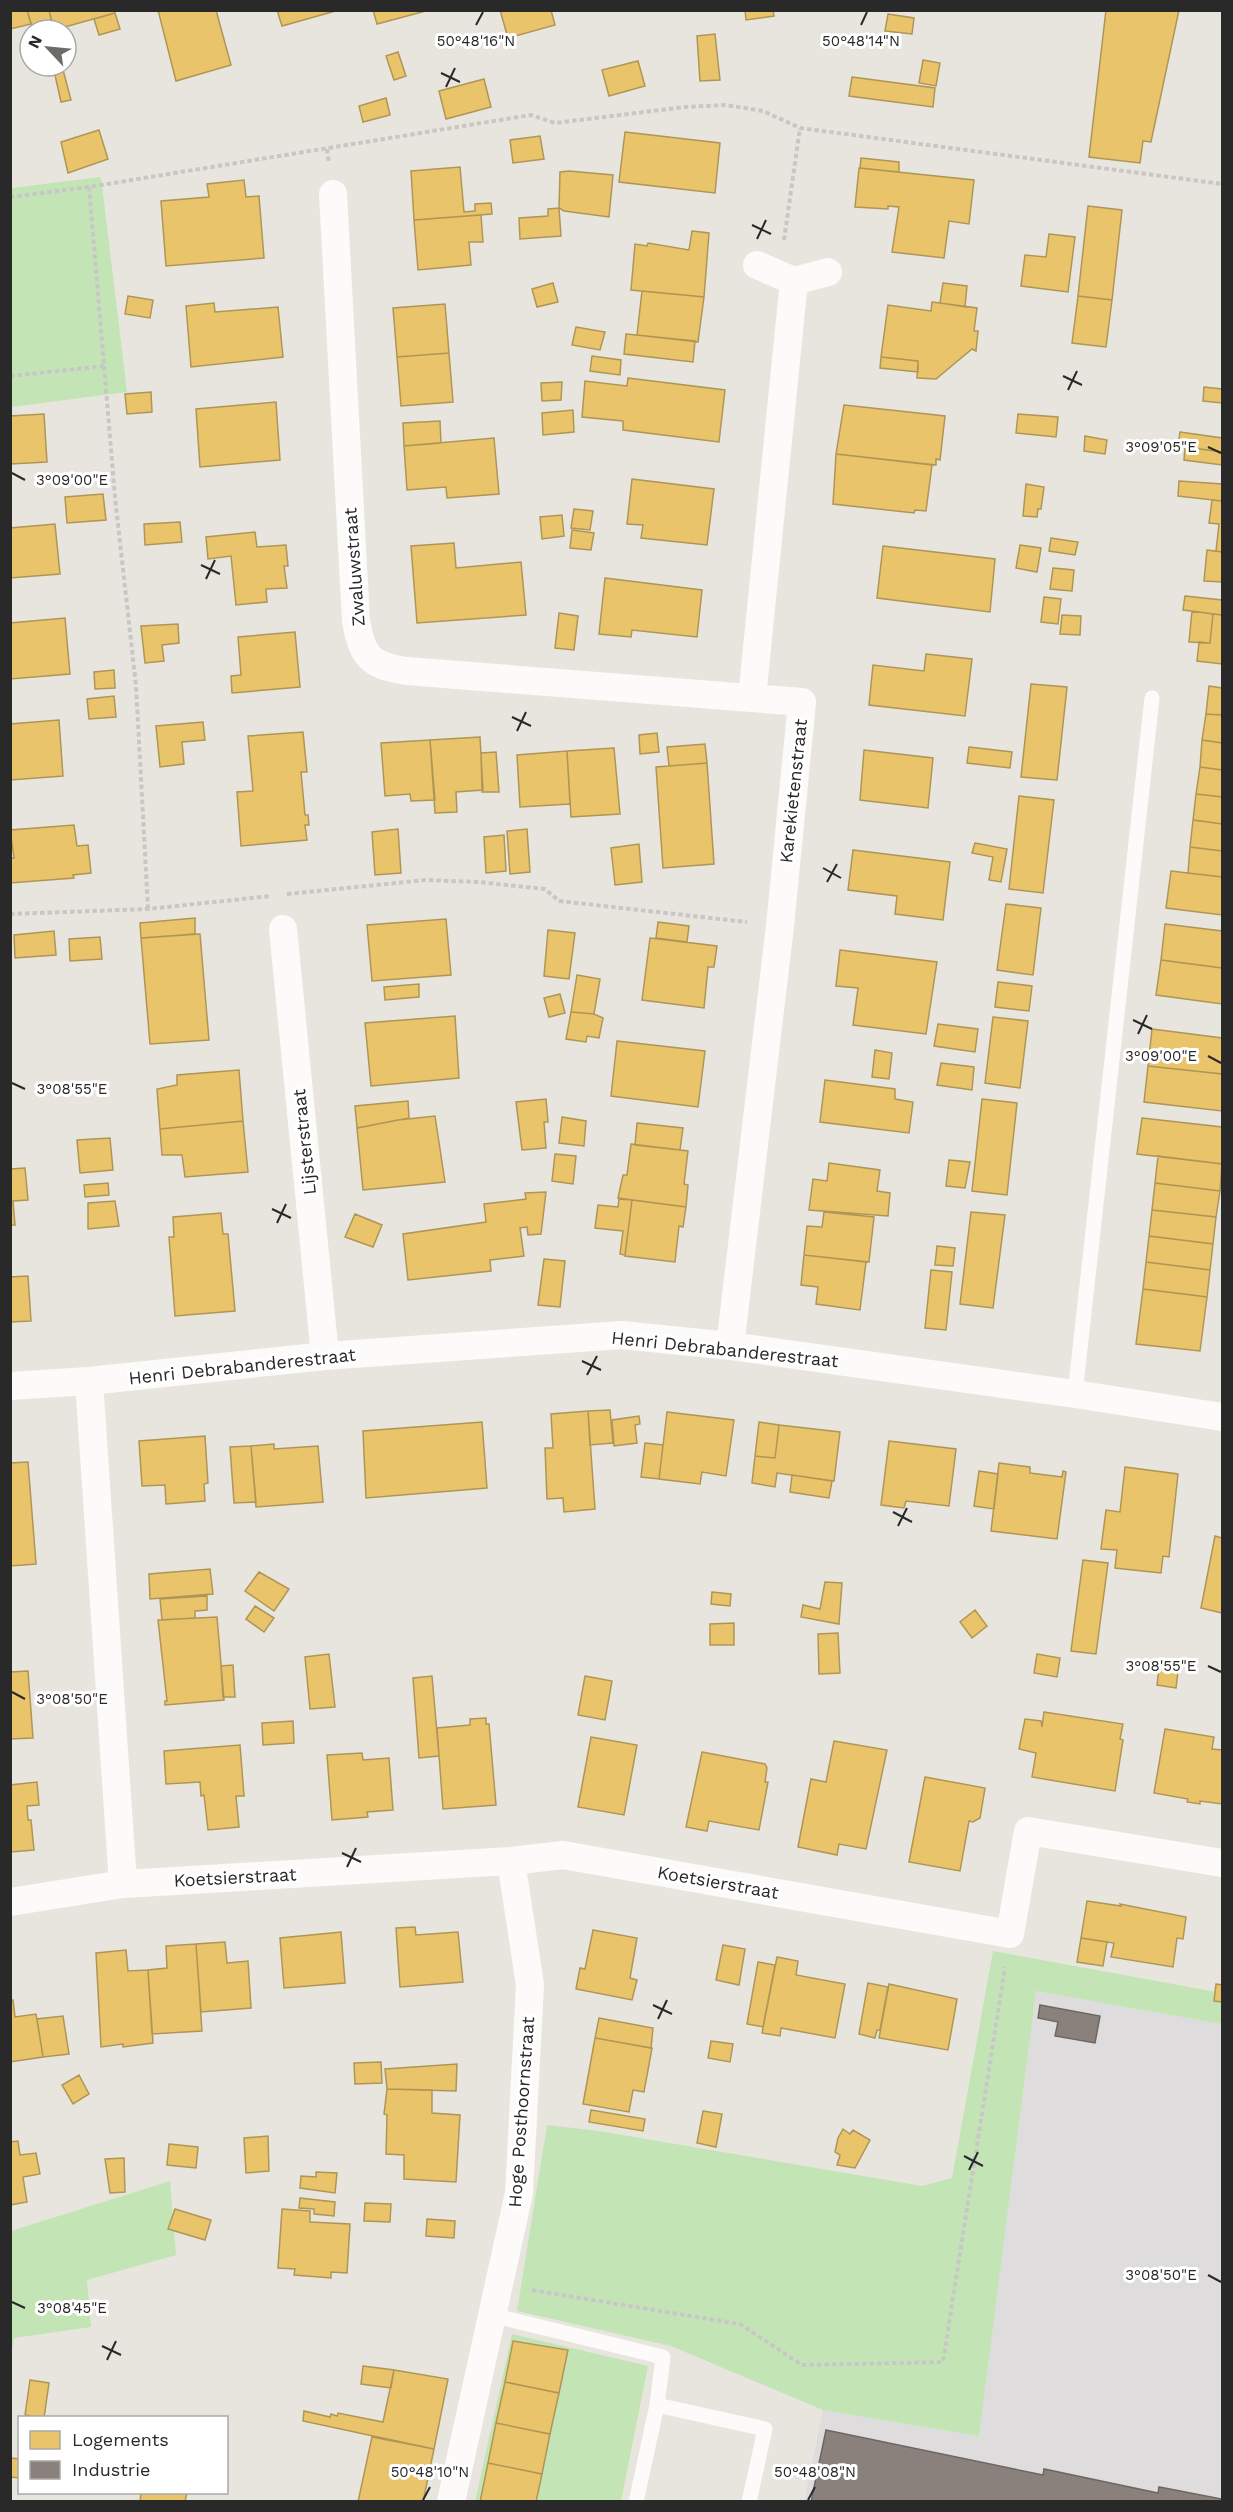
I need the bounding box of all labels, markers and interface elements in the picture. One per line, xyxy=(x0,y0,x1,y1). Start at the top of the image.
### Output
north arrow xyxy=(18,18,78,78)
text: N xyxy=(24,32,46,51)
text: 50°48'16"N xyxy=(437,32,515,50)
text: 50°48'14"N xyxy=(822,32,900,50)
text: 3°09'05"E xyxy=(1125,438,1197,456)
text: 3°09'00"E xyxy=(36,471,108,489)
street label: Zwaluwstraat xyxy=(339,506,369,627)
street label: Karekietenstraat xyxy=(775,717,811,864)
text: 3°09'00"E xyxy=(1125,1047,1197,1065)
text: 3°08'55"E xyxy=(37,1080,107,1098)
street label: Lijsterstraat xyxy=(288,1088,320,1196)
street label: Henri Debrabanderestraat xyxy=(610,1327,840,1371)
street label: Henri Debrabanderestraat xyxy=(127,1344,357,1388)
text: 3°08'55"E xyxy=(1126,1657,1196,1675)
text: 3°08'50"E xyxy=(36,1690,108,1708)
street label: Koetsierstraat xyxy=(656,1861,781,1903)
street label: Koetsierstraat xyxy=(173,1863,297,1891)
street label: Hoge Posthoornstraat xyxy=(504,2015,538,2208)
text: 3°08'50"E xyxy=(1125,2266,1197,2284)
text: 3°08'45"E xyxy=(37,2299,107,2317)
legend xyxy=(18,2416,228,2494)
text: Logements xyxy=(72,2429,169,2450)
text: Industrie xyxy=(72,2459,150,2480)
text: 50°48'10"N xyxy=(391,2463,469,2481)
text: 50°48'08"N xyxy=(774,2463,856,2481)

